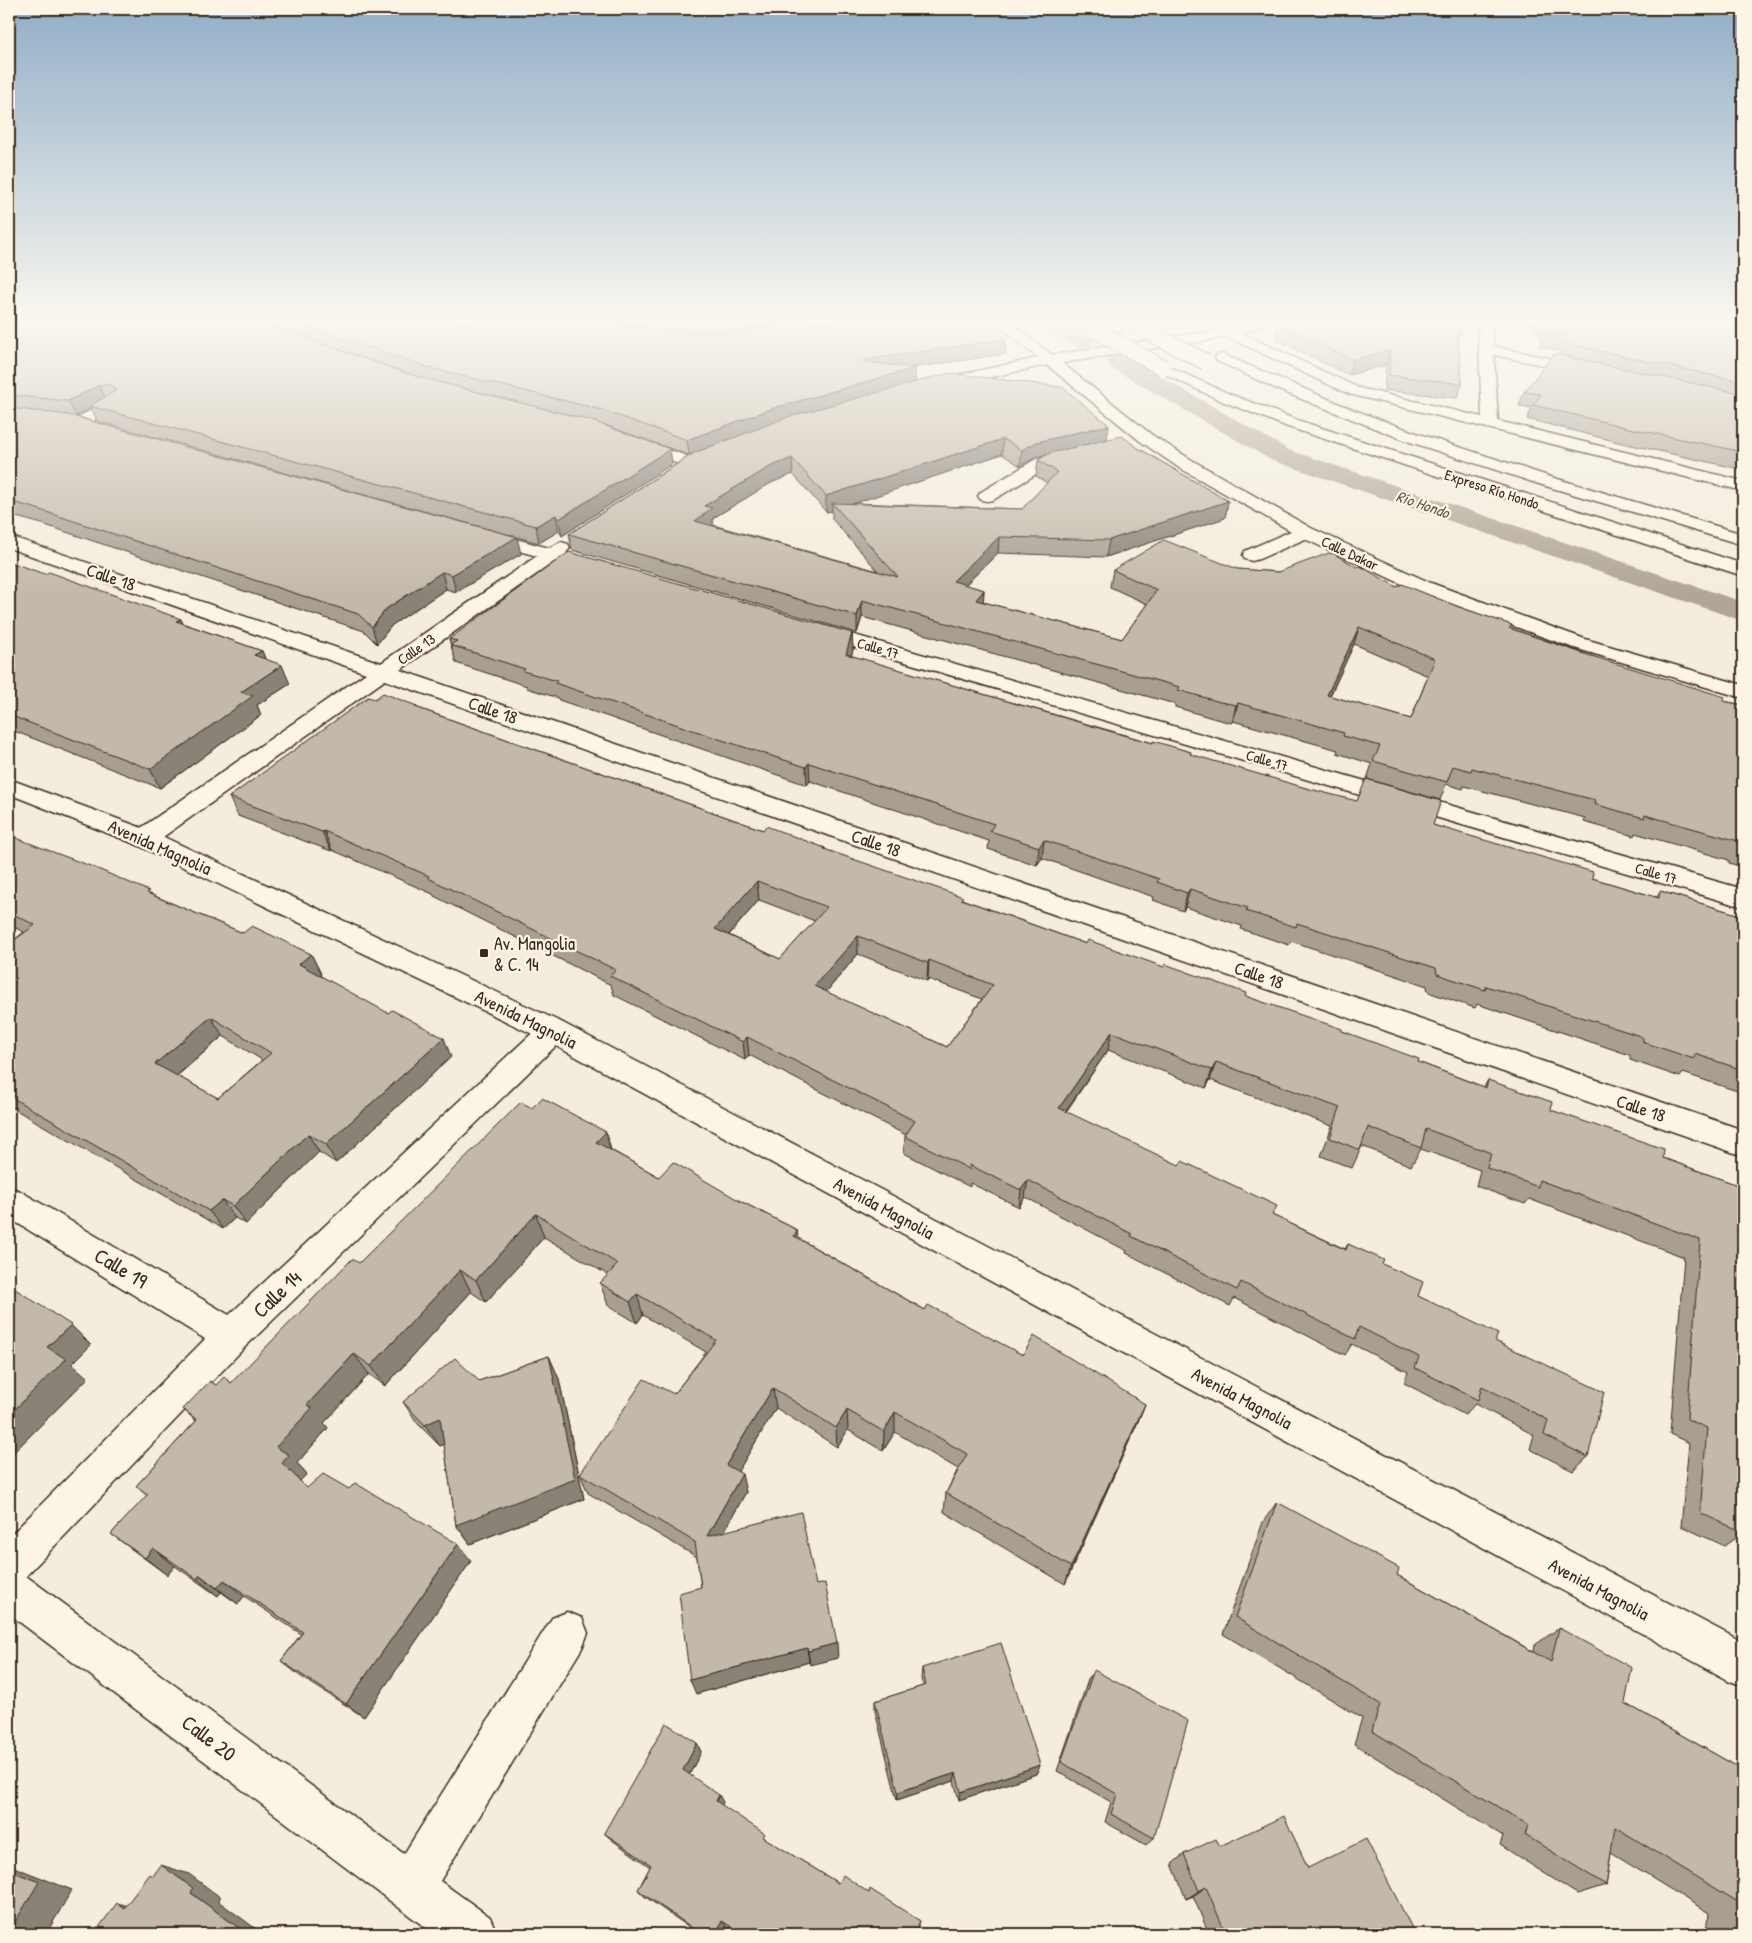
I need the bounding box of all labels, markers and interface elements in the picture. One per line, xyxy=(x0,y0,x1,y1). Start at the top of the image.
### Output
street label: Expreso Río Hondo xyxy=(1442,464,1542,514)
water label: Río Hondo xyxy=(1393,485,1454,524)
street label: Calle Dakar xyxy=(1318,531,1382,575)
street label: Calle 18 xyxy=(83,557,139,597)
street label: Calle 13 xyxy=(393,628,440,670)
street label: Calle 17 xyxy=(855,632,901,664)
street label: Calle 18 xyxy=(465,690,521,730)
street label: Calle 17 xyxy=(1244,744,1290,776)
street label: Avenida Magnolia xyxy=(104,813,216,881)
street label: Calle 18 xyxy=(848,823,904,863)
street label: Calle 17 xyxy=(1633,857,1679,889)
place label: Av. Mangolia & C. 14 xyxy=(494,931,575,977)
marker: Av. Mangolia & C. 14 xyxy=(478,947,490,959)
street label: Calle 18 xyxy=(1231,955,1287,995)
street label: Avenida Magnolia xyxy=(471,984,581,1054)
street label: Calle 18 xyxy=(1613,1088,1669,1128)
street label: Avenida Magnolia xyxy=(829,1171,939,1245)
street label: Calle 19 xyxy=(89,1241,153,1295)
street label: Calle 14 xyxy=(246,1264,308,1324)
street label: Avenida Magnolia xyxy=(1187,1361,1297,1435)
street label: Avenida Magnolia xyxy=(1544,1552,1654,1626)
street label: Calle 20 xyxy=(176,1708,242,1768)

